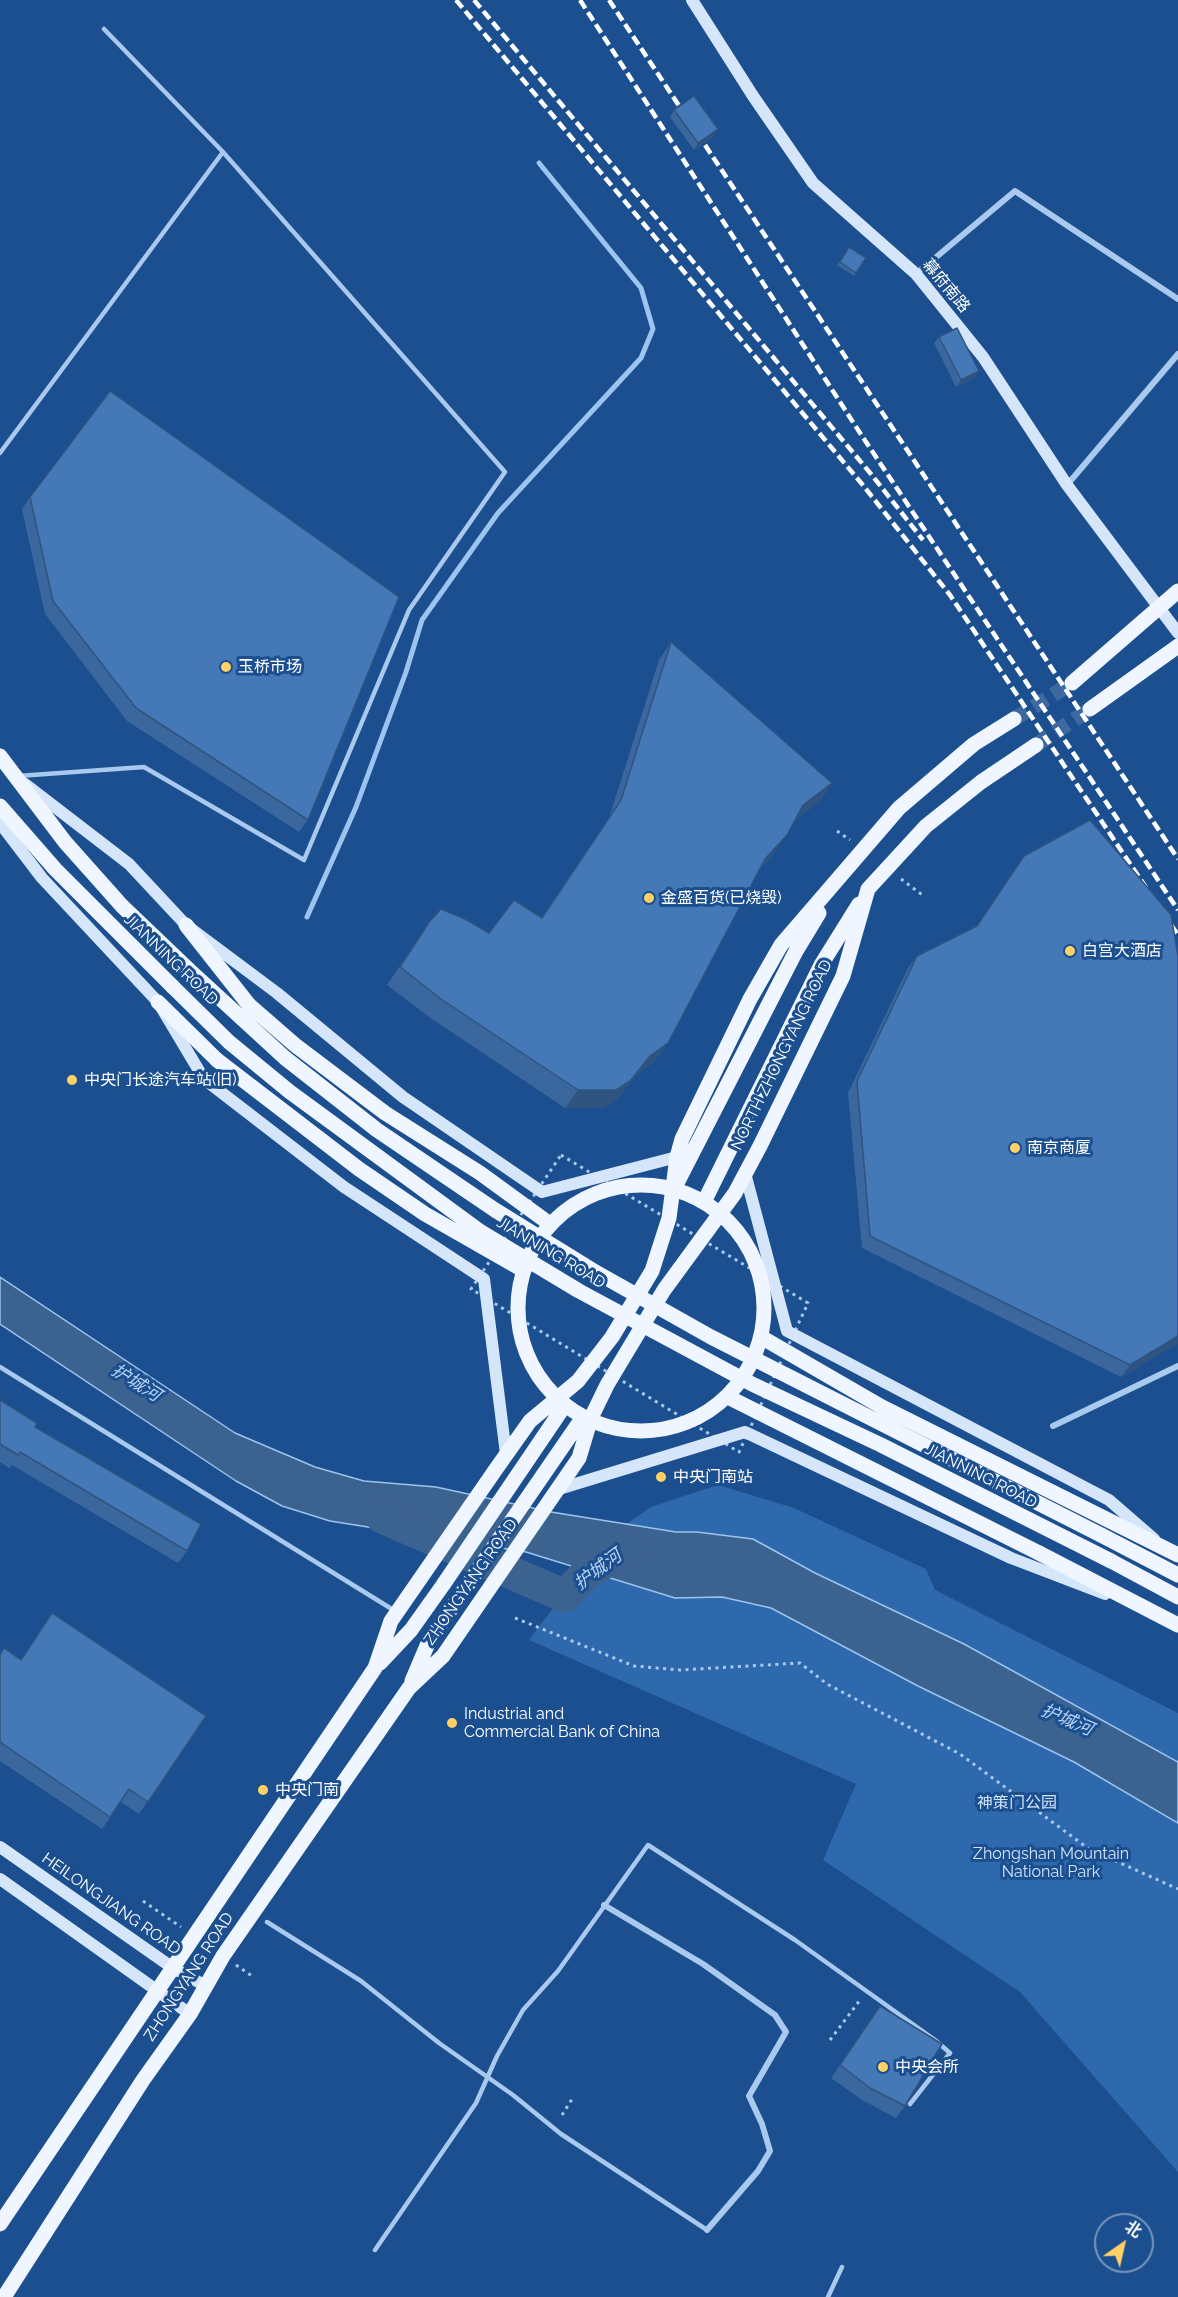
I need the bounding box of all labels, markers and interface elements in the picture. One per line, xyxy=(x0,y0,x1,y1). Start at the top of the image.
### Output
street label: 幕府南路 xyxy=(918,255,974,317)
place label: 玉桥市场 xyxy=(238,657,302,677)
marker: 玉桥市场 xyxy=(219,660,233,674)
place label: 金盛百货(已烧毁) xyxy=(661,888,782,908)
marker: 金盛百货(已烧毁) xyxy=(642,891,656,905)
street label: JIANNING ROAD xyxy=(120,910,222,1010)
place label: 白宫大酒店 xyxy=(1082,941,1162,961)
marker: 白宫大酒店 xyxy=(1063,944,1077,958)
street label: NORTH ZHONGYANG ROAD xyxy=(727,957,837,1153)
place label: 中央门长途汽车站(旧) xyxy=(84,1070,237,1090)
marker: 中央门长途汽车站(旧) xyxy=(65,1073,79,1087)
place label: 南京商厦 xyxy=(1027,1138,1091,1158)
marker: 南京商厦 xyxy=(1008,1141,1022,1155)
street label: JIANNING ROAD xyxy=(493,1213,609,1293)
water label: 护城河 xyxy=(107,1360,165,1406)
street label: JIANNING ROAD xyxy=(922,1439,1040,1513)
place label: 中央门南站 xyxy=(673,1467,753,1487)
marker: 中央门南站 xyxy=(654,1470,668,1484)
street label: ZHONGYANG ROAD xyxy=(420,1515,522,1649)
water label: 护城河 xyxy=(570,1545,626,1595)
water label: 护城河 xyxy=(1038,1700,1096,1740)
place label: Industrial and Commercial Bank of China xyxy=(464,1704,660,1742)
marker: Industrial and Commercial Bank of China xyxy=(445,1716,459,1730)
place label: 中央门南 xyxy=(275,1780,339,1800)
marker: 中央门南 xyxy=(256,1783,270,1797)
park label: 神策门公园 xyxy=(977,1793,1057,1813)
park label: Zhongshan Mountain National Park xyxy=(973,1844,1129,1882)
street label: HEILONGJIANG ROAD xyxy=(38,1849,184,1959)
street label: ZHONGYANG ROAD xyxy=(140,1909,238,2045)
place label: 中央会所 xyxy=(895,2057,959,2077)
marker: 中央会所 xyxy=(876,2060,890,2074)
north arrow xyxy=(1094,2213,1154,2273)
text: 北 xyxy=(1121,2217,1145,2242)

